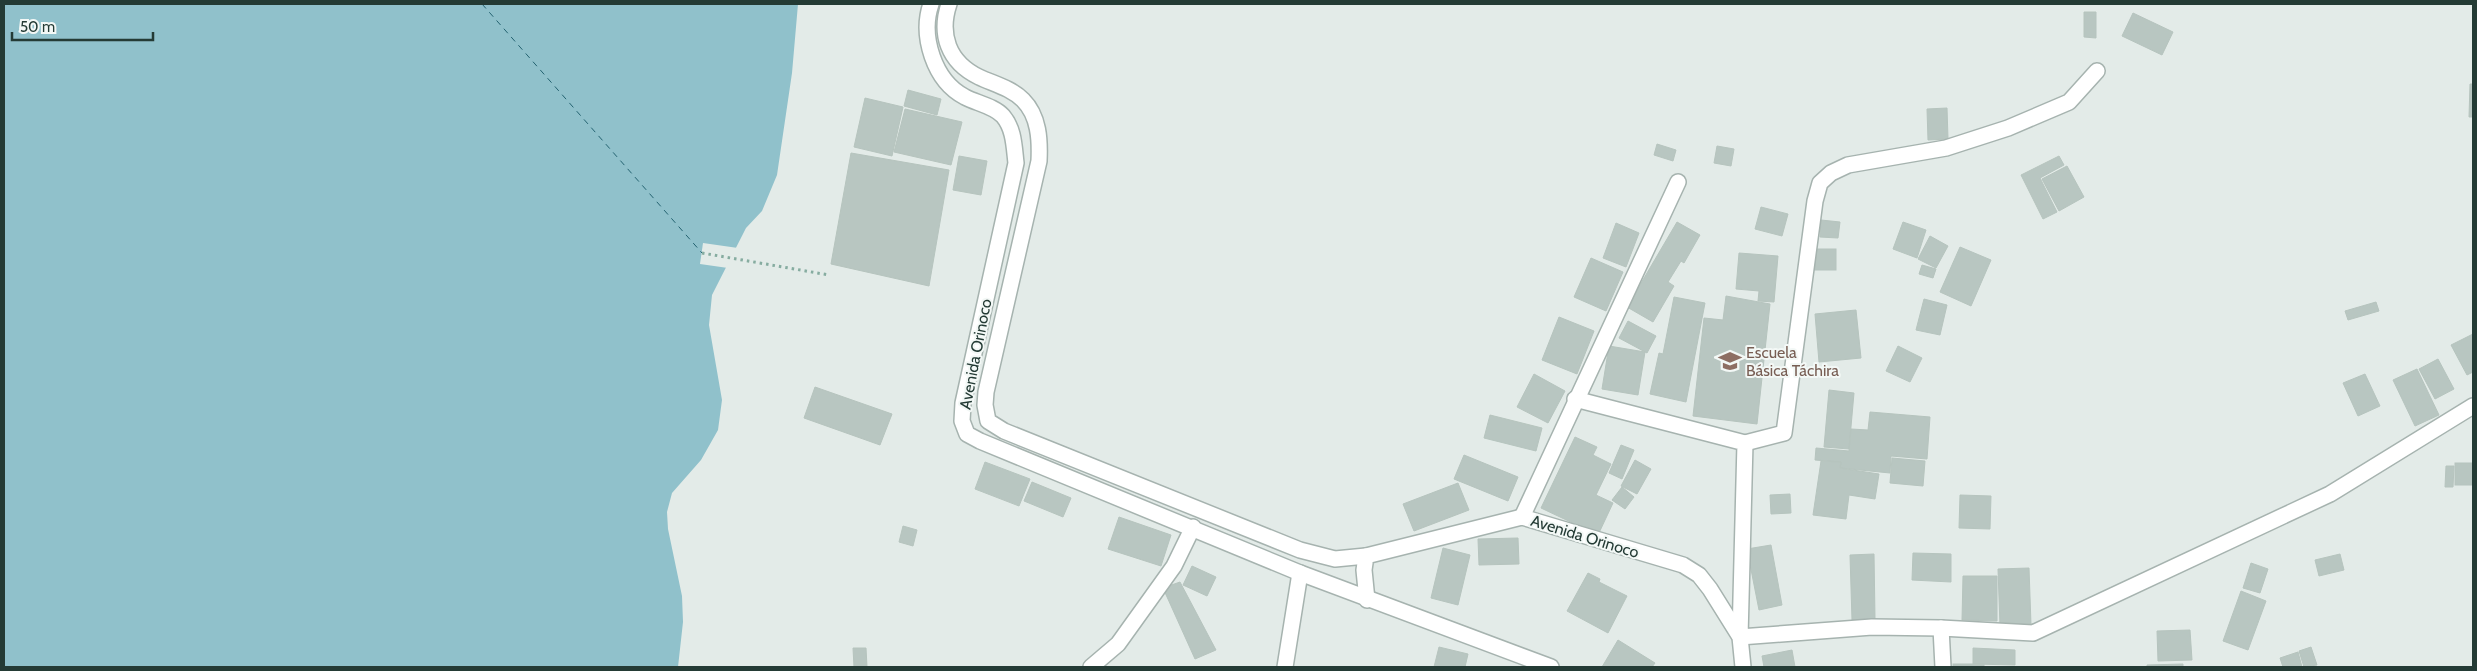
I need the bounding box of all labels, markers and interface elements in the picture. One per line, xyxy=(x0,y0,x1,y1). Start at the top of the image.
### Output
scale bar xyxy=(12,10,154,42)
text: 50 m xyxy=(20,18,55,36)
street label: Avenida Orinoco xyxy=(955,297,996,411)
place label: Escuela Básica Táchira xyxy=(1746,343,1839,380)
school or university icon: Escuela Básica Táchira xyxy=(1717,348,1743,374)
street label: Avenida Orinoco xyxy=(1528,511,1641,562)

